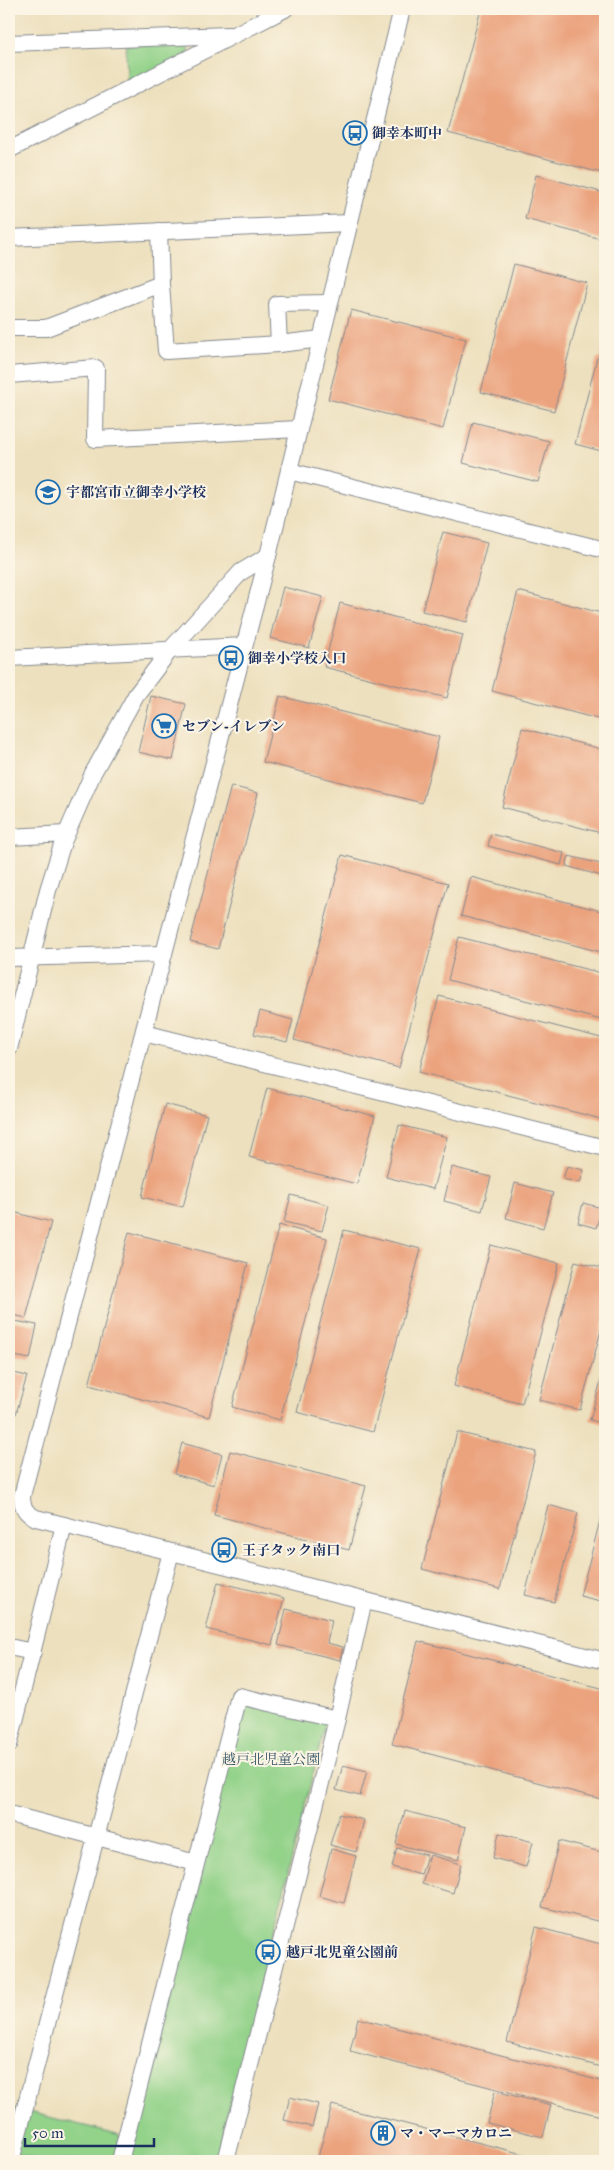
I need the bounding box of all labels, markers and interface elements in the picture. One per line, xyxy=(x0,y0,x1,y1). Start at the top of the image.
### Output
bus stop icon: 御幸本町中 xyxy=(342,120,368,146)
place label: 御幸本町中 xyxy=(372,125,442,142)
school or university icon: 宇都宮市立御幸小学校 xyxy=(35,479,61,505)
place label: 宇都宮市立御幸小学校 xyxy=(66,484,206,501)
bus stop icon: 御幸小学校入口 xyxy=(218,645,244,671)
place label: 御幸小学校入口 xyxy=(248,650,346,667)
supermarket icon: セブン-イレブン xyxy=(151,713,177,739)
place label: セブン-イレブン xyxy=(182,718,285,735)
bus stop icon: 王子タック南口 xyxy=(211,1537,237,1563)
place label: 王子タック南口 xyxy=(242,1542,340,1559)
park label: 越戸北児童公園 xyxy=(222,1751,320,1768)
bus stop icon: 越戸北児童公園前 xyxy=(255,1939,281,1965)
place label: 越戸北児童公園前 xyxy=(286,1944,398,1961)
scale bar xyxy=(25,2115,154,2147)
building icon: マ・マーマカロニ xyxy=(370,2120,396,2146)
text: 50 m xyxy=(32,2124,64,2142)
place label: マ・マーマカロニ xyxy=(400,2125,512,2142)

